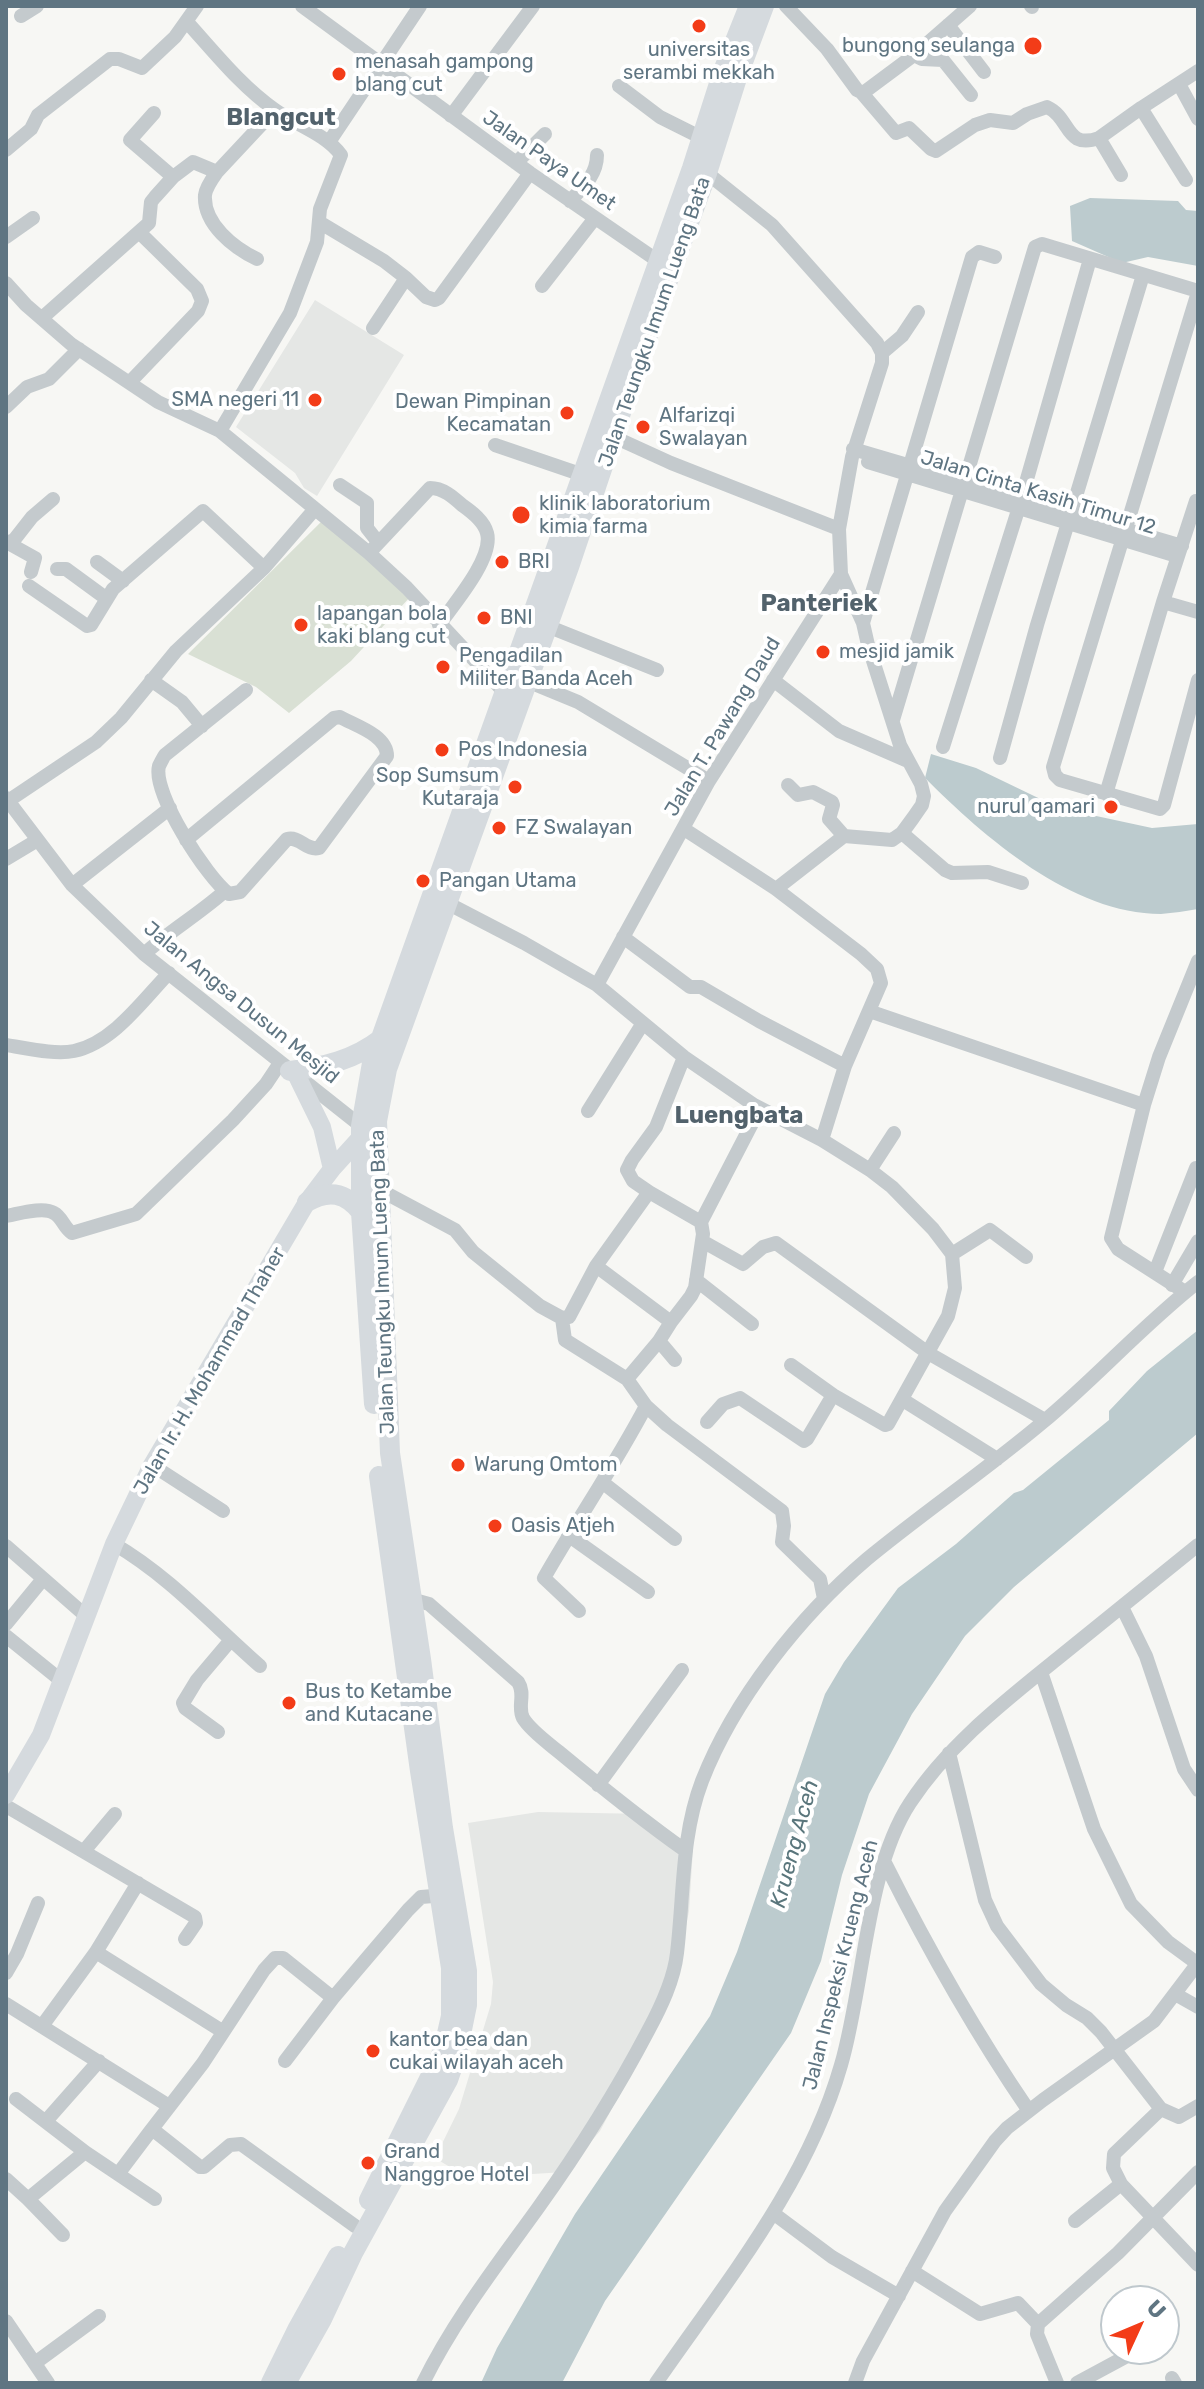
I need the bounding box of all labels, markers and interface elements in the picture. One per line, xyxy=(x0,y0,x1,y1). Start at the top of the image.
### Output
marker: universitas serambi mekkah xyxy=(690,17,708,35)
place label: bungong seulanga xyxy=(842,34,1015,58)
marker: bungong seulanga xyxy=(1022,35,1044,57)
place label: universitas serambi mekkah xyxy=(623,38,775,85)
place label: menasah gampong blang cut xyxy=(355,50,534,97)
marker: menasah gampong blang cut xyxy=(330,65,348,83)
district label: Blangcut xyxy=(226,104,336,132)
street label: Jalan Paya Umet xyxy=(478,106,620,216)
street label: Jalan Teungku Imum Lueng Bata xyxy=(594,174,716,470)
place label: SMA negeri 11 xyxy=(171,388,299,412)
place label: Dewan Pimpinan Kecamatan xyxy=(395,390,551,437)
marker: SMA negeri 11 xyxy=(306,391,324,409)
marker: Dewan Pimpinan Kecamatan xyxy=(558,404,576,422)
place label: Alfarizqi Swalayan xyxy=(659,404,748,451)
marker: Alfarizqi Swalayan xyxy=(634,418,652,436)
street label: Jalan Cinta Kasih Timur 12 xyxy=(918,446,1158,540)
place label: klinik laboratorium kimia farma xyxy=(539,492,710,539)
marker: klinik laboratorium kimia farma xyxy=(510,504,532,526)
place label: BRI xyxy=(518,550,550,574)
marker: BRI xyxy=(493,553,511,571)
district label: Panteriek xyxy=(761,590,877,618)
place label: lapangan bola kaki blang cut xyxy=(317,602,447,649)
place label: BNI xyxy=(500,606,533,630)
marker: BNI xyxy=(475,609,493,627)
marker: lapangan bola kaki blang cut xyxy=(292,616,310,634)
street label: Jalan T. Pawang Daud xyxy=(660,633,786,821)
place label: mesjid jamik xyxy=(839,640,954,664)
marker: mesjid jamik xyxy=(814,643,832,661)
place label: Pengadilan Militer Banda Aceh xyxy=(459,644,633,691)
marker: Pengadilan Militer Banda Aceh xyxy=(434,658,452,676)
place label: Pos Indonesia xyxy=(458,738,588,762)
marker: Pos Indonesia xyxy=(433,741,451,759)
place label: Sop Sumsum Kutaraja xyxy=(376,764,499,811)
marker: Sop Sumsum Kutaraja xyxy=(506,778,524,796)
place label: nurul qamari xyxy=(977,795,1095,819)
marker: nurul qamari xyxy=(1102,798,1120,816)
place label: FZ Swalayan xyxy=(515,816,632,840)
marker: FZ Swalayan xyxy=(490,819,508,837)
place label: Pangan Utama xyxy=(439,869,577,893)
marker: Pangan Utama xyxy=(414,872,432,890)
street label: Jalan Angsa Dusun Mesjid xyxy=(139,917,343,1089)
district label: Luengbata xyxy=(674,1102,804,1130)
street label: Jalan Teungku Imum Lueng Bata xyxy=(366,1129,400,1435)
street label: Jalan Ir. H. Mohammad Thaher xyxy=(129,1243,291,1499)
place label: Warung Omtom xyxy=(474,1453,617,1477)
marker: Warung Omtom xyxy=(449,1456,467,1474)
place label: Oasis Atjeh xyxy=(511,1514,615,1538)
marker: Oasis Atjeh xyxy=(486,1517,504,1535)
place label: Bus to Ketambe and Kutacane xyxy=(305,1680,452,1727)
marker: Bus to Ketambe and Kutacane xyxy=(280,1694,298,1712)
water label: Krueng Aceh xyxy=(765,1777,825,1911)
street label: Jalan Inspeksi Krueng Aceh xyxy=(798,1837,884,2093)
place label: kantor bea dan cukai wilayah aceh xyxy=(389,2028,564,2075)
marker: kantor bea dan cukai wilayah aceh xyxy=(364,2042,382,2060)
place label: Grand Nanggroe Hotel xyxy=(384,2140,529,2187)
marker: Grand Nanggroe Hotel xyxy=(359,2154,377,2172)
north arrow xyxy=(1100,2285,1180,2365)
text: U xyxy=(1141,2294,1171,2324)

